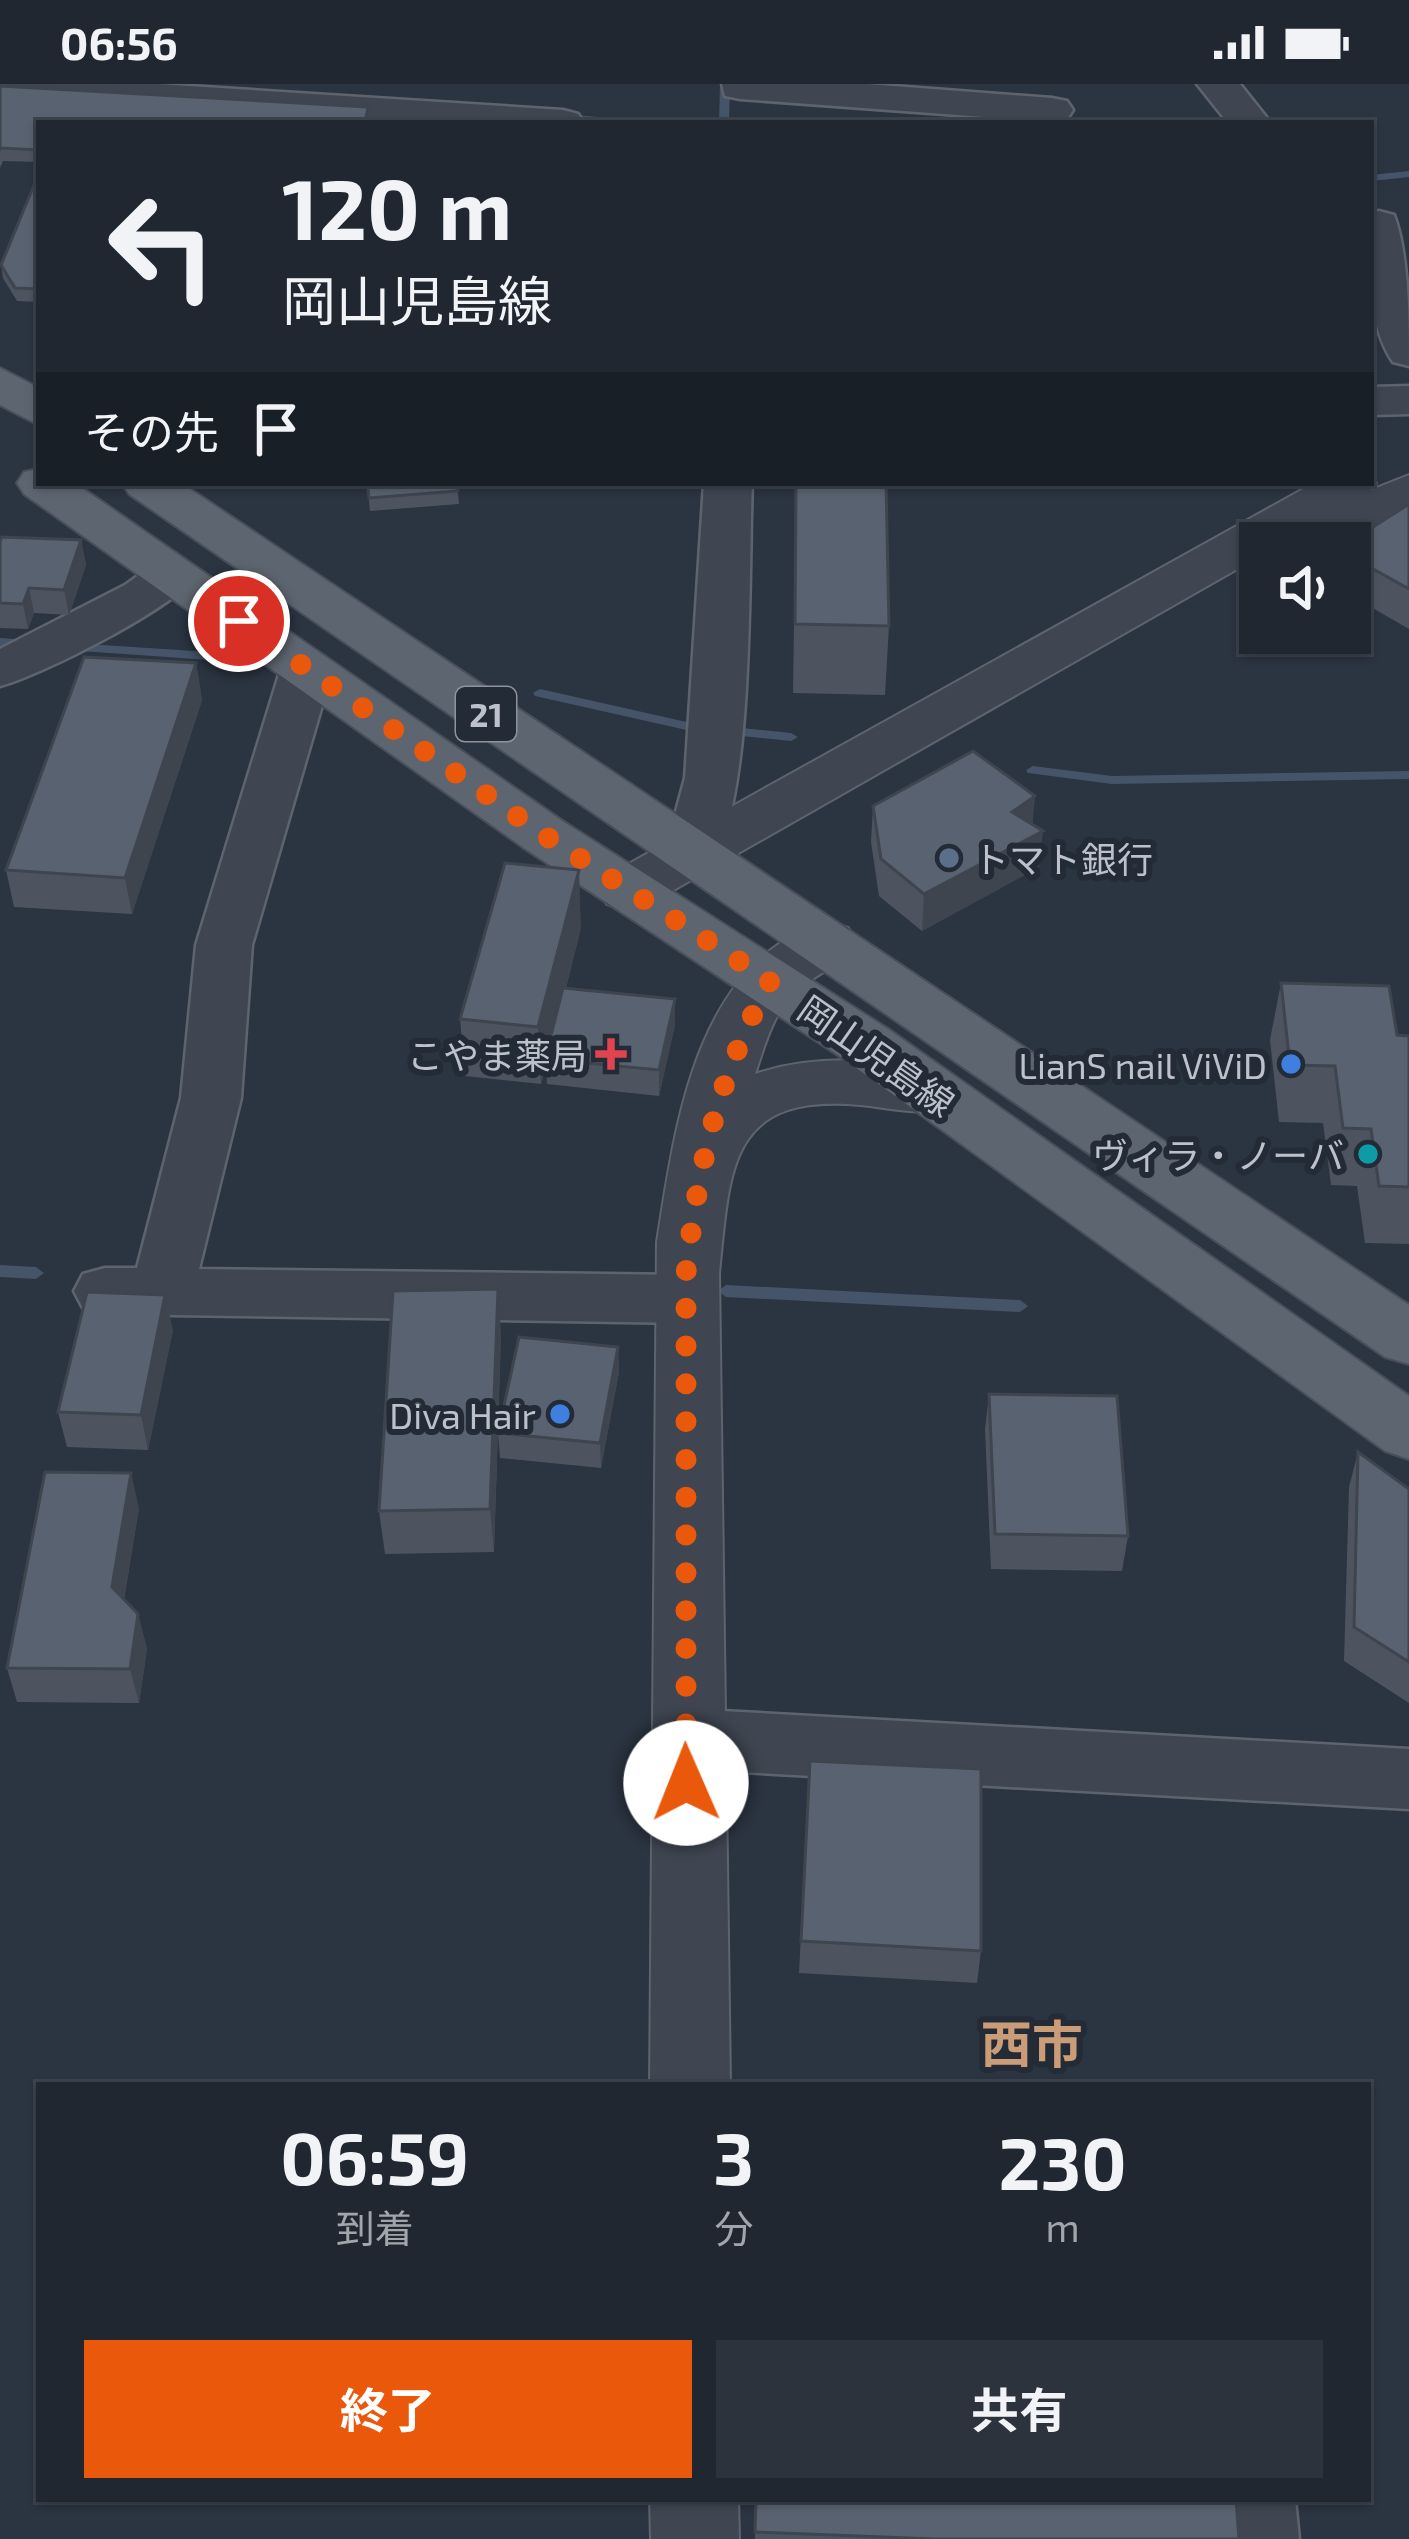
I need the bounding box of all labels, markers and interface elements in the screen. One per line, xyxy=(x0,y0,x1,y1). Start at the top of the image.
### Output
text: 06:56 xyxy=(60,15,178,69)
text: 120 m xyxy=(282,156,512,257)
icon: left xyxy=(84,168,240,324)
text: 岡山児島線 xyxy=(282,267,552,332)
icon: arrive xyxy=(243,396,309,462)
text: その先 xyxy=(84,404,219,458)
map controls xyxy=(1239,522,1371,654)
button: sound xyxy=(1239,522,1371,654)
pin xyxy=(188,570,290,672)
icon: arrive xyxy=(206,588,272,654)
road number: 21 xyxy=(456,687,516,741)
place label: トマト銀行 xyxy=(973,837,1153,880)
marker: トマト銀行 xyxy=(936,845,962,871)
street label: 岡山児島線 xyxy=(791,986,963,1124)
place label: こやま薬局 xyxy=(407,1033,587,1076)
marker: こやま薬局 xyxy=(598,1041,624,1067)
place label: LianS nail ViViD xyxy=(1019,1043,1267,1086)
marker: LianS nail ViViD xyxy=(1278,1051,1304,1077)
place label: ヴィラ・ノーバ xyxy=(1092,1133,1344,1176)
marker: ヴィラ・ノーバ xyxy=(1355,1141,1381,1167)
place label: Diva Hair xyxy=(389,1393,536,1436)
marker: Diva Hair xyxy=(547,1401,573,1427)
position arrow xyxy=(623,1720,749,1846)
district label: 西市 xyxy=(981,2012,1083,2073)
text: 06:59 xyxy=(280,2113,469,2199)
text: 3 xyxy=(713,2113,754,2199)
text: 230 xyxy=(999,2118,1127,2204)
text: m xyxy=(1046,2203,1080,2250)
text: 到着 xyxy=(336,2204,414,2251)
text: 分 xyxy=(714,2204,753,2251)
button: 終了 xyxy=(84,2340,692,2478)
button: 共有 xyxy=(716,2340,1323,2478)

